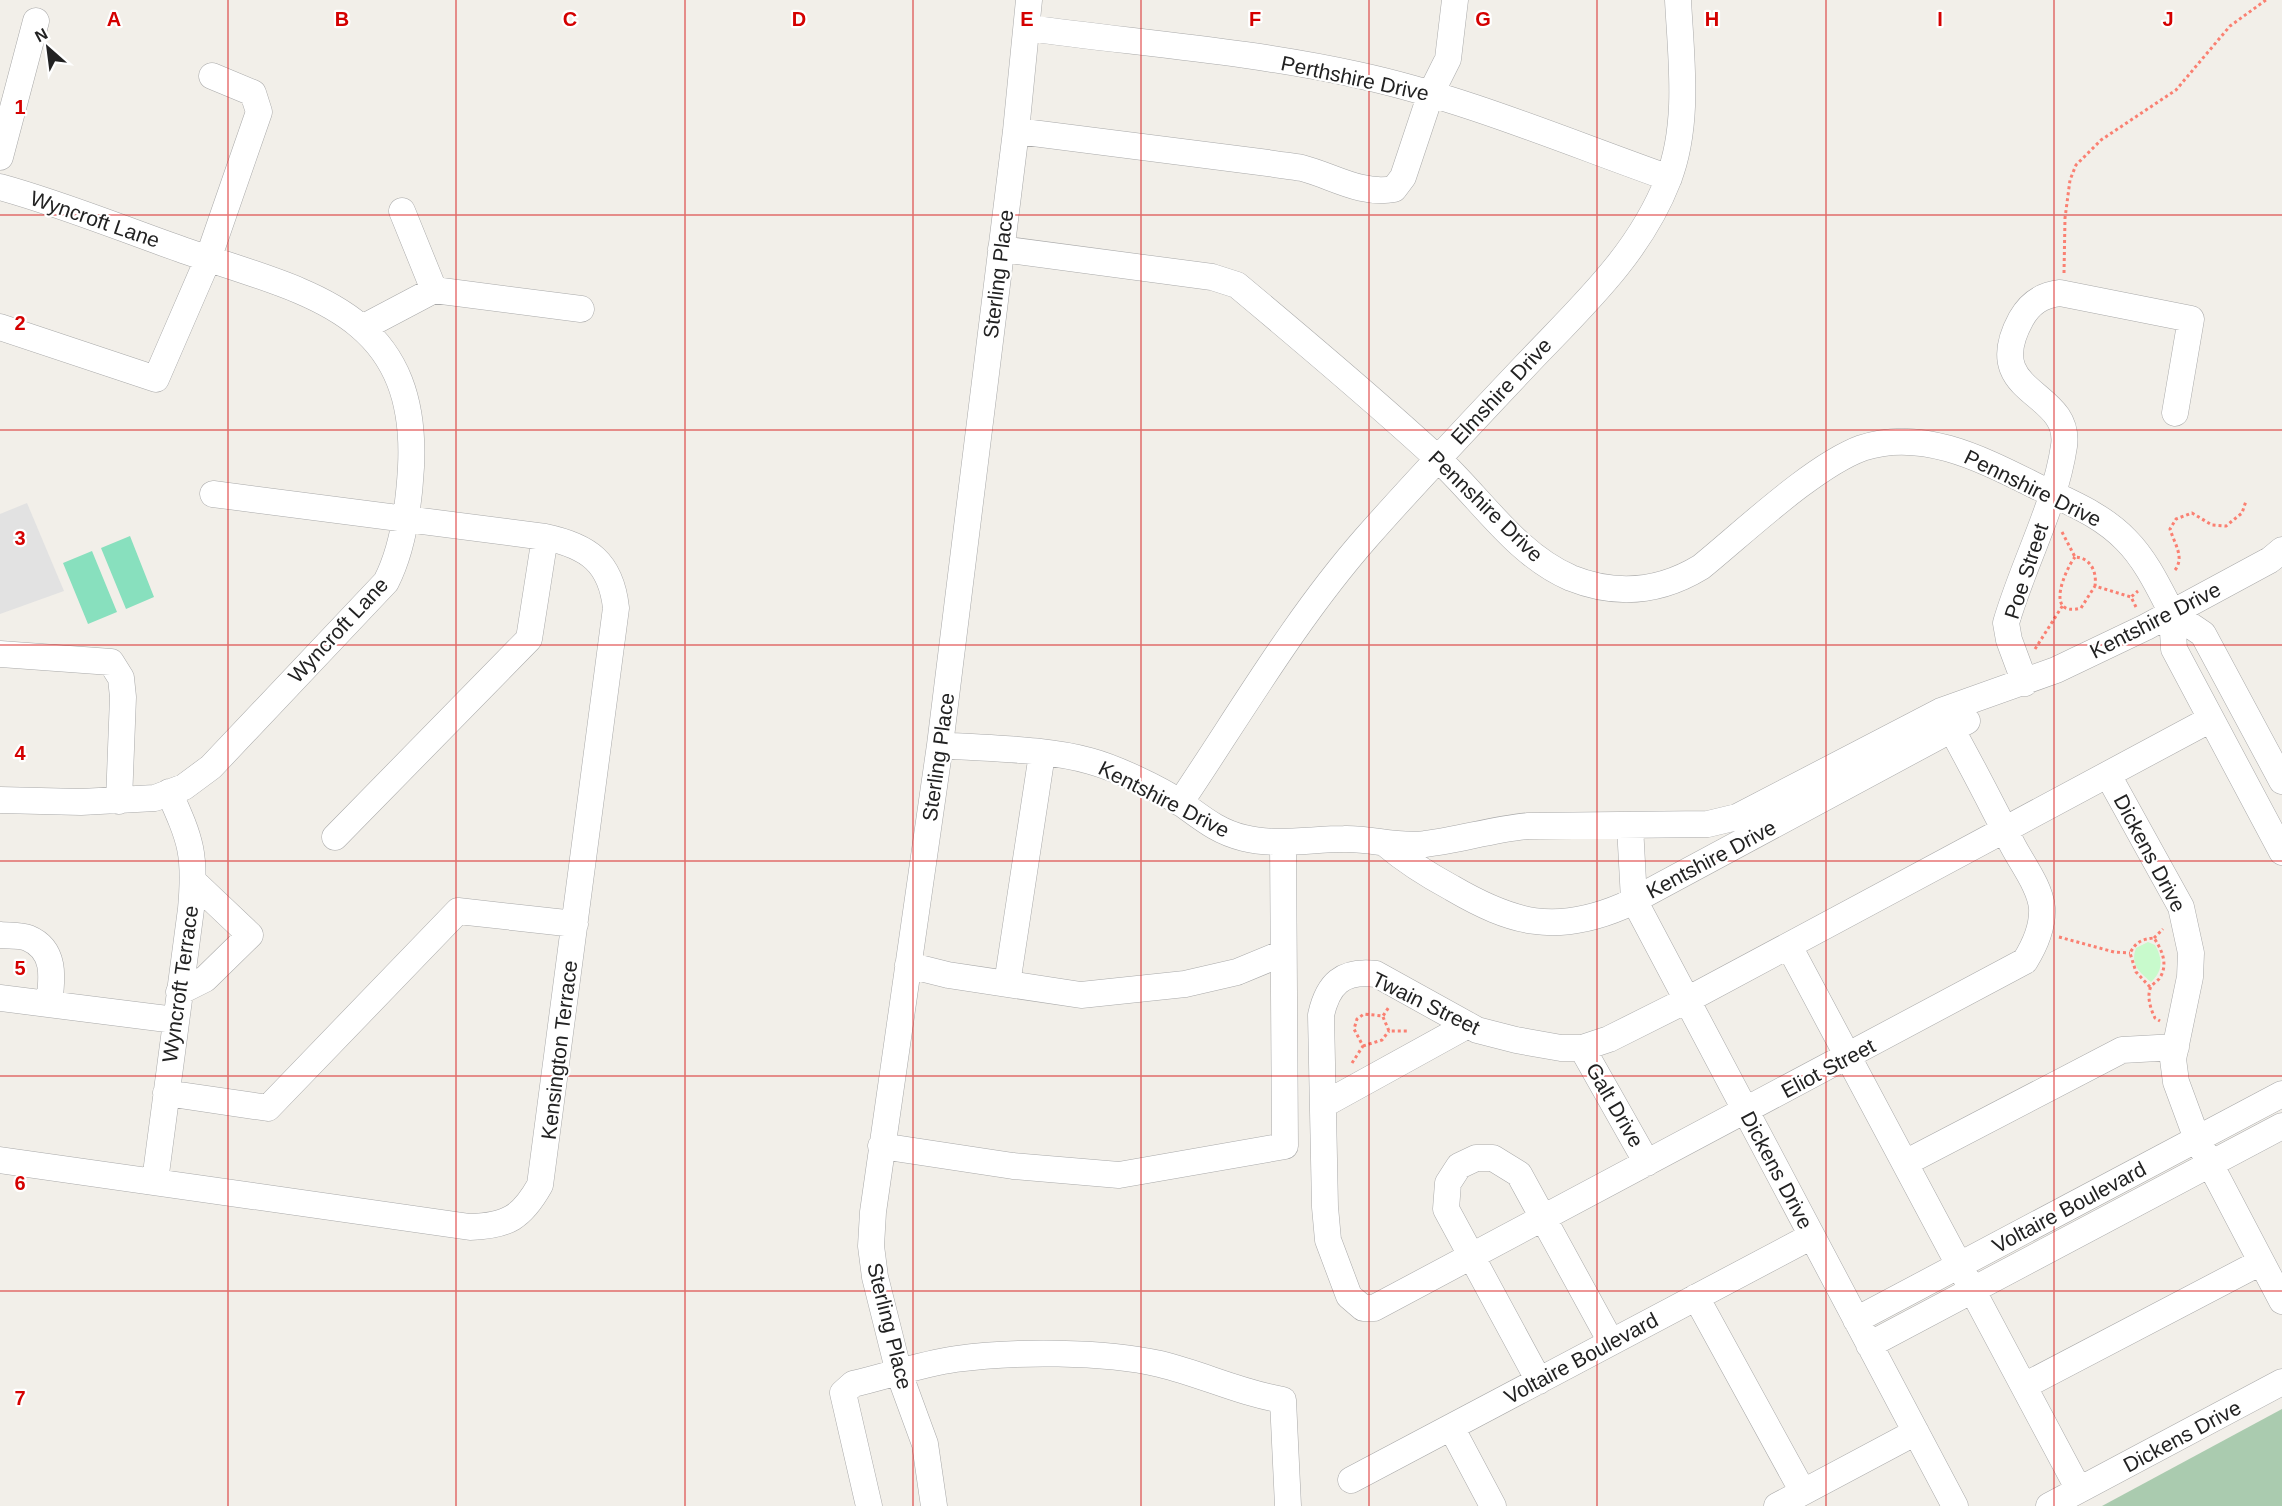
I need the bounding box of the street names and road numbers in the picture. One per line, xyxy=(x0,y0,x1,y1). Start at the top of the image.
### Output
street label: Perthshire Drive xyxy=(1279,51,1431,105)
street label: Wyncroft Lane xyxy=(27,186,163,252)
street label: Sterling Place xyxy=(979,208,1017,340)
street label: Elmshire Drive xyxy=(1446,333,1556,449)
street label: Pennshire Drive xyxy=(1961,445,2105,531)
street label: Pennshire Drive xyxy=(1424,446,1548,566)
street label: Poe Street xyxy=(2000,520,2052,622)
street label: Wyncroft Lane xyxy=(283,573,393,687)
street label: Kentshire Drive xyxy=(2086,577,2224,663)
street label: Sterling Place xyxy=(918,691,958,823)
street label: Kentshire Drive xyxy=(1095,756,1233,842)
street label: Dickens Drive xyxy=(2109,790,2191,916)
street label: Kentshire Drive xyxy=(1642,815,1780,903)
street label: Wyncroft Terrace xyxy=(158,904,202,1064)
street label: Kensington Terrace xyxy=(537,959,581,1141)
street label: Twain Street xyxy=(1368,967,1484,1039)
street label: Eliot Street xyxy=(1777,1034,1879,1102)
street label: Galt Drive xyxy=(1582,1059,1648,1151)
street label: Dickens Drive xyxy=(1736,1107,1818,1233)
street label: Voltaire Boulevard xyxy=(1988,1157,2150,1257)
street label: Sterling Place xyxy=(863,1260,917,1392)
street label: Voltaire Boulevard xyxy=(1500,1308,1662,1408)
street label: Dickens Drive xyxy=(2119,1395,2245,1477)

